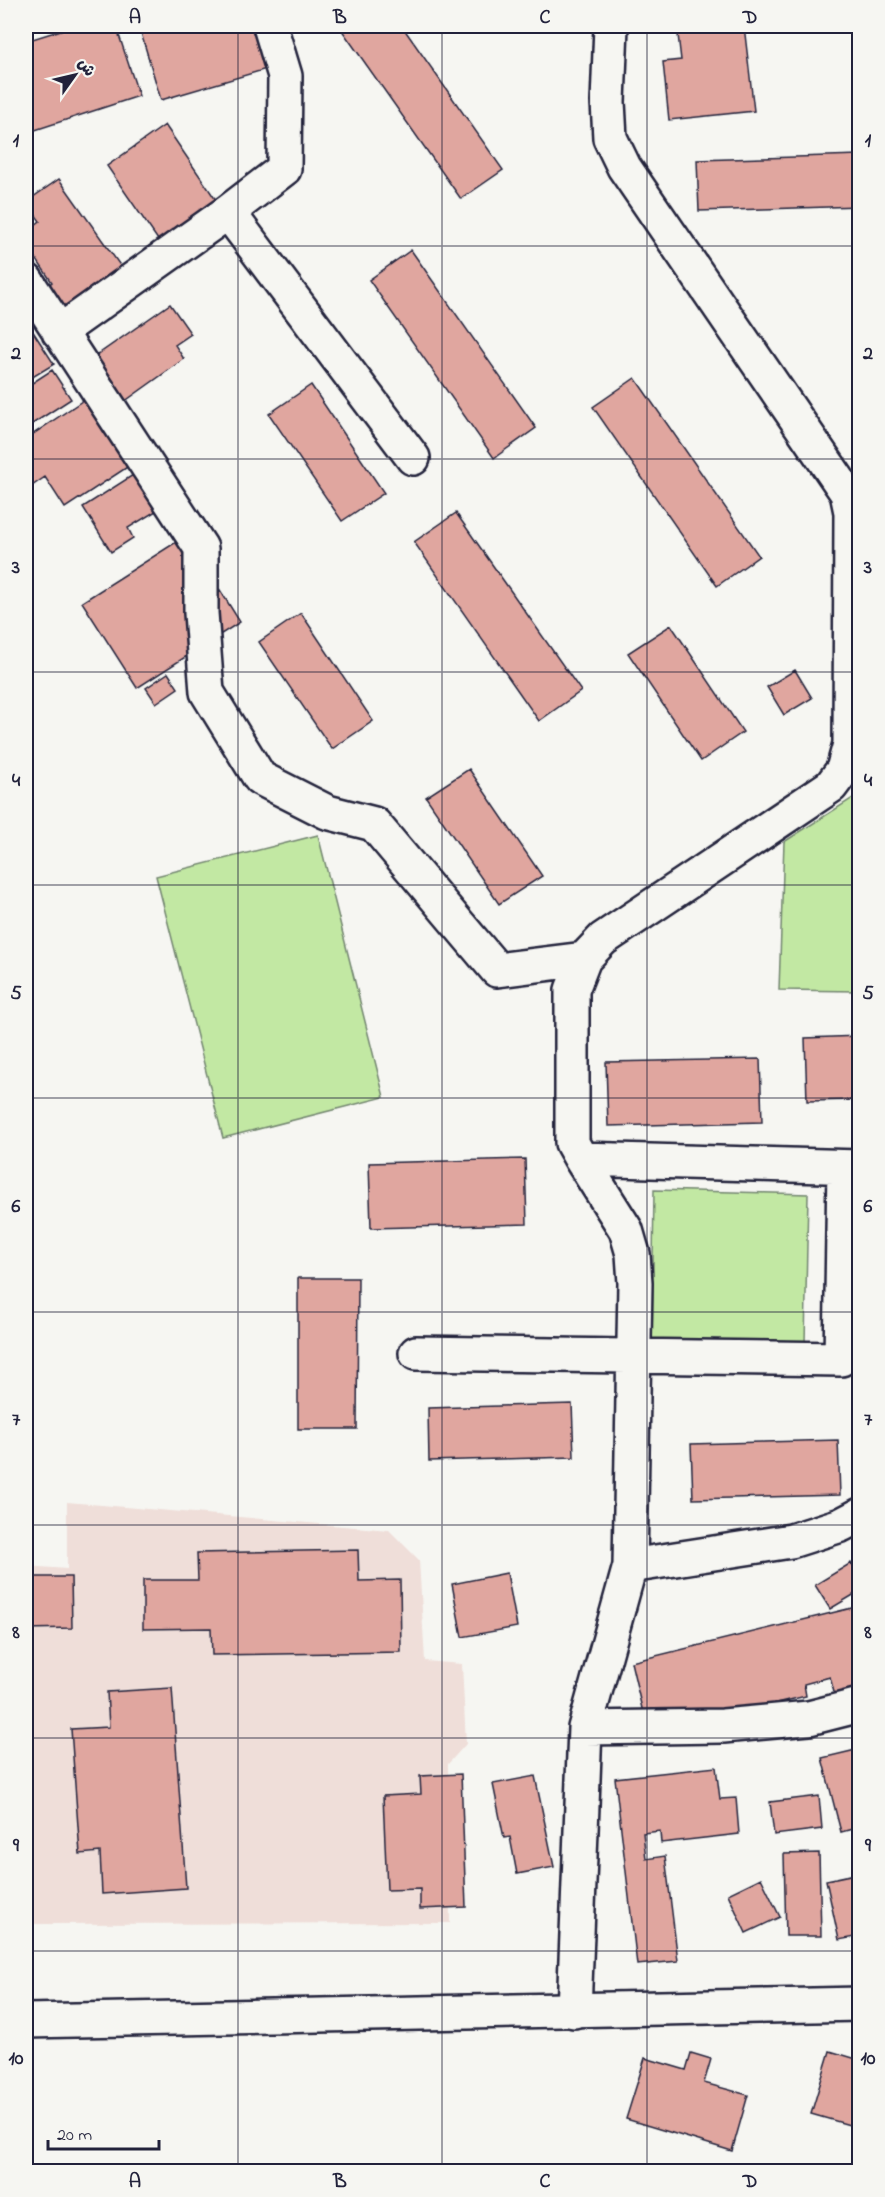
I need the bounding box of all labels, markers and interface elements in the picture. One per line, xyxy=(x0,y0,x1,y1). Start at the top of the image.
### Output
text: A xyxy=(129,4,141,33)
text: B xyxy=(332,4,347,33)
text: C xyxy=(540,4,551,33)
text: D xyxy=(742,4,757,33)
north arrow xyxy=(45,45,105,105)
text: ش xyxy=(71,54,101,82)
text: 1 xyxy=(13,127,20,156)
text: 1 xyxy=(865,127,872,156)
text: 2 xyxy=(10,340,21,369)
text: 2 xyxy=(862,340,873,369)
text: 3 xyxy=(11,554,20,583)
text: 3 xyxy=(863,554,872,583)
text: 4 xyxy=(12,767,21,796)
text: 4 xyxy=(864,767,873,796)
text: 5 xyxy=(10,980,22,1009)
text: 5 xyxy=(862,980,874,1009)
text: 6 xyxy=(12,1193,21,1222)
text: 6 xyxy=(864,1193,873,1222)
text: 7 xyxy=(12,1406,21,1435)
text: 7 xyxy=(864,1406,873,1435)
text: 8 xyxy=(11,1619,20,1648)
text: 8 xyxy=(863,1619,872,1648)
text: 9 xyxy=(12,1832,20,1861)
text: 9 xyxy=(864,1832,872,1861)
text: 10 xyxy=(9,2045,24,2074)
text: 10 xyxy=(861,2045,876,2074)
scale bar xyxy=(48,2113,159,2151)
text: 20 m xyxy=(57,2123,92,2149)
text: A xyxy=(129,2168,141,2197)
text: B xyxy=(332,2168,347,2197)
text: C xyxy=(540,2168,551,2197)
text: D xyxy=(742,2168,757,2197)

